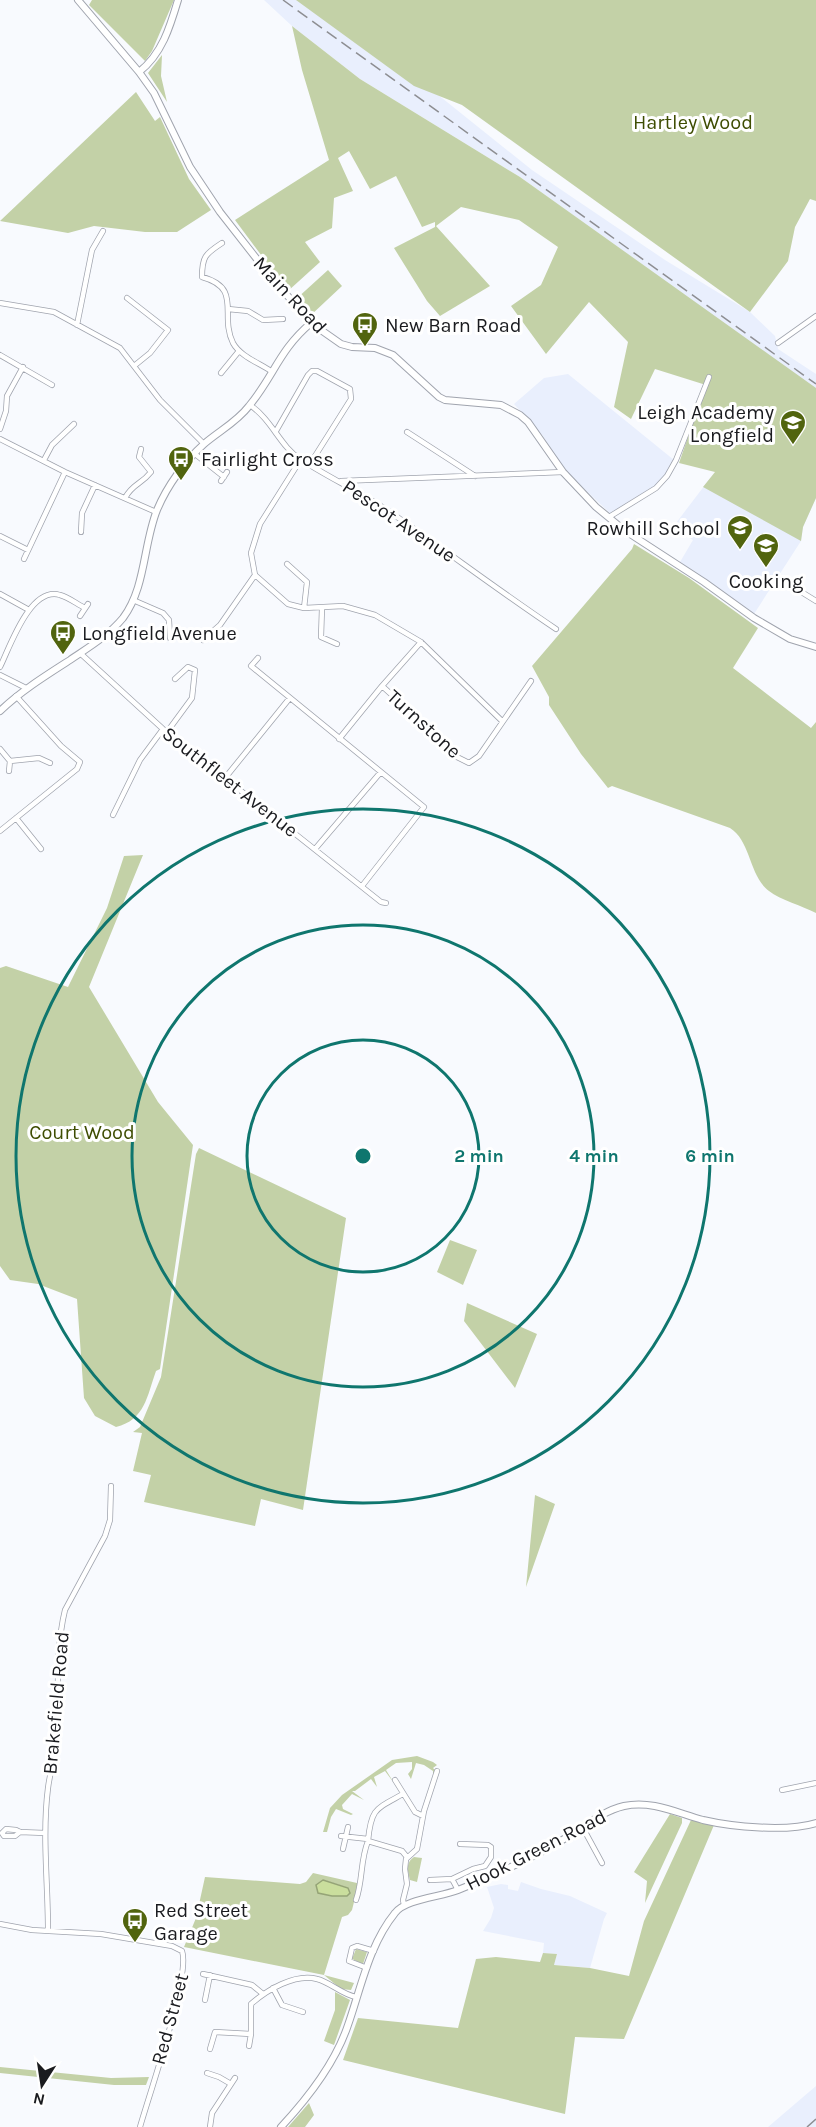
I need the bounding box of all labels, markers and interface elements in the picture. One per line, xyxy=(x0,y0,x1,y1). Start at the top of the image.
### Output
park label: Hartley Wood xyxy=(633,111,753,134)
street label: Main Road xyxy=(249,252,331,338)
bus stop icon: New Barn Road xyxy=(350,310,380,348)
place label: New Barn Road xyxy=(385,314,522,337)
place label: Leigh Academy Longfield xyxy=(637,401,774,447)
school or university icon: Leigh Academy Longfield xyxy=(778,408,808,446)
bus stop icon: Fairlight Cross xyxy=(166,444,196,482)
place label: Fairlight Cross xyxy=(201,448,334,471)
street label: Pescot Avenue xyxy=(338,475,460,567)
school or university icon: Rowhill School xyxy=(725,513,755,551)
place label: Rowhill School xyxy=(586,517,720,540)
school or university icon: Cooking xyxy=(751,531,781,569)
place label: Cooking xyxy=(729,570,803,593)
bus stop icon: Longfield Avenue xyxy=(48,618,78,656)
place label: Longfield Avenue xyxy=(82,622,237,645)
street label: Turnstone xyxy=(382,685,466,763)
street label: Southfleet Avenue xyxy=(158,722,302,842)
park label: Court Wood xyxy=(29,1121,135,1144)
text: 2 min xyxy=(454,1145,504,1167)
text: 4 min xyxy=(569,1145,619,1167)
text: 6 min xyxy=(685,1145,735,1167)
centre of rings xyxy=(353,1146,373,1166)
street label: Brakefield Road xyxy=(38,1630,74,1776)
street label: Hook Green Road xyxy=(462,1805,610,1895)
place label: Red Street Garage xyxy=(154,1899,248,1945)
bus stop icon: Red Street Garage xyxy=(120,1906,150,1944)
street label: Red Street xyxy=(147,1970,193,2067)
north arrow xyxy=(12,2055,72,2115)
text: N xyxy=(31,2089,47,2110)

